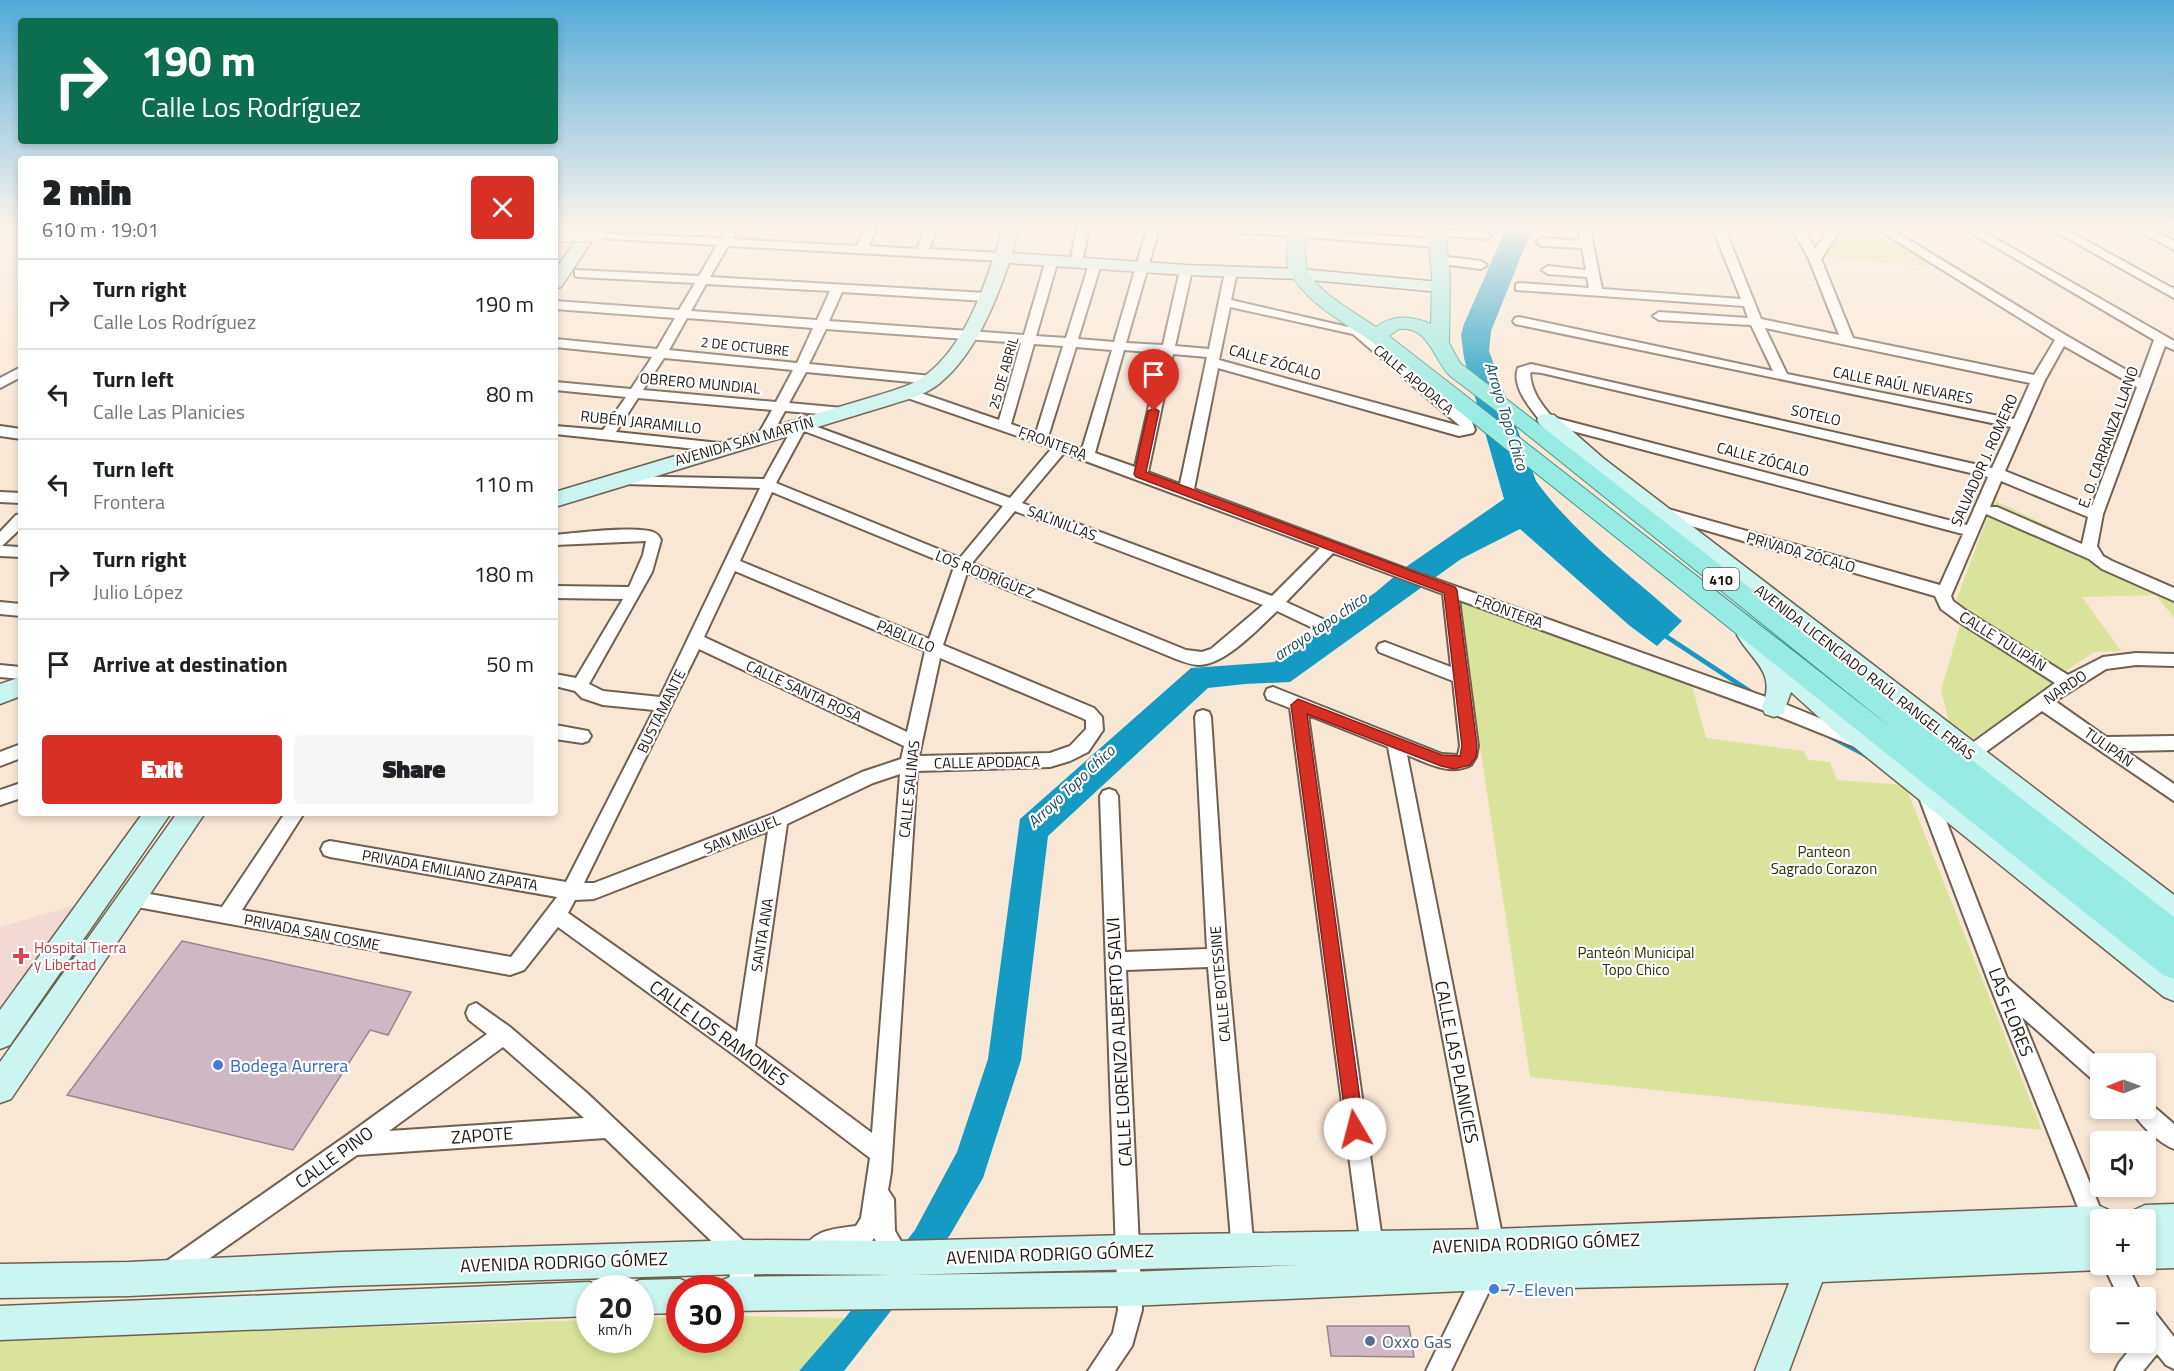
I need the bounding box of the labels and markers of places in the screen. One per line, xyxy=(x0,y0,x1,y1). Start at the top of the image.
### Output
pin xyxy=(1128,349,1179,411)
place label: Hospital Tierra y Libertad xyxy=(34,936,127,976)
marker: Hospital Tierra y Libertad xyxy=(12,947,30,965)
place label: Bodega Aurrera xyxy=(230,1052,348,1079)
marker: Bodega Aurrera xyxy=(211,1058,225,1072)
place label: 7-Eleven xyxy=(1506,1276,1574,1303)
marker: 7-Eleven xyxy=(1487,1282,1501,1296)
place label: Oxxo Gas xyxy=(1382,1328,1452,1355)
marker: Oxxo Gas xyxy=(1363,1334,1377,1348)

